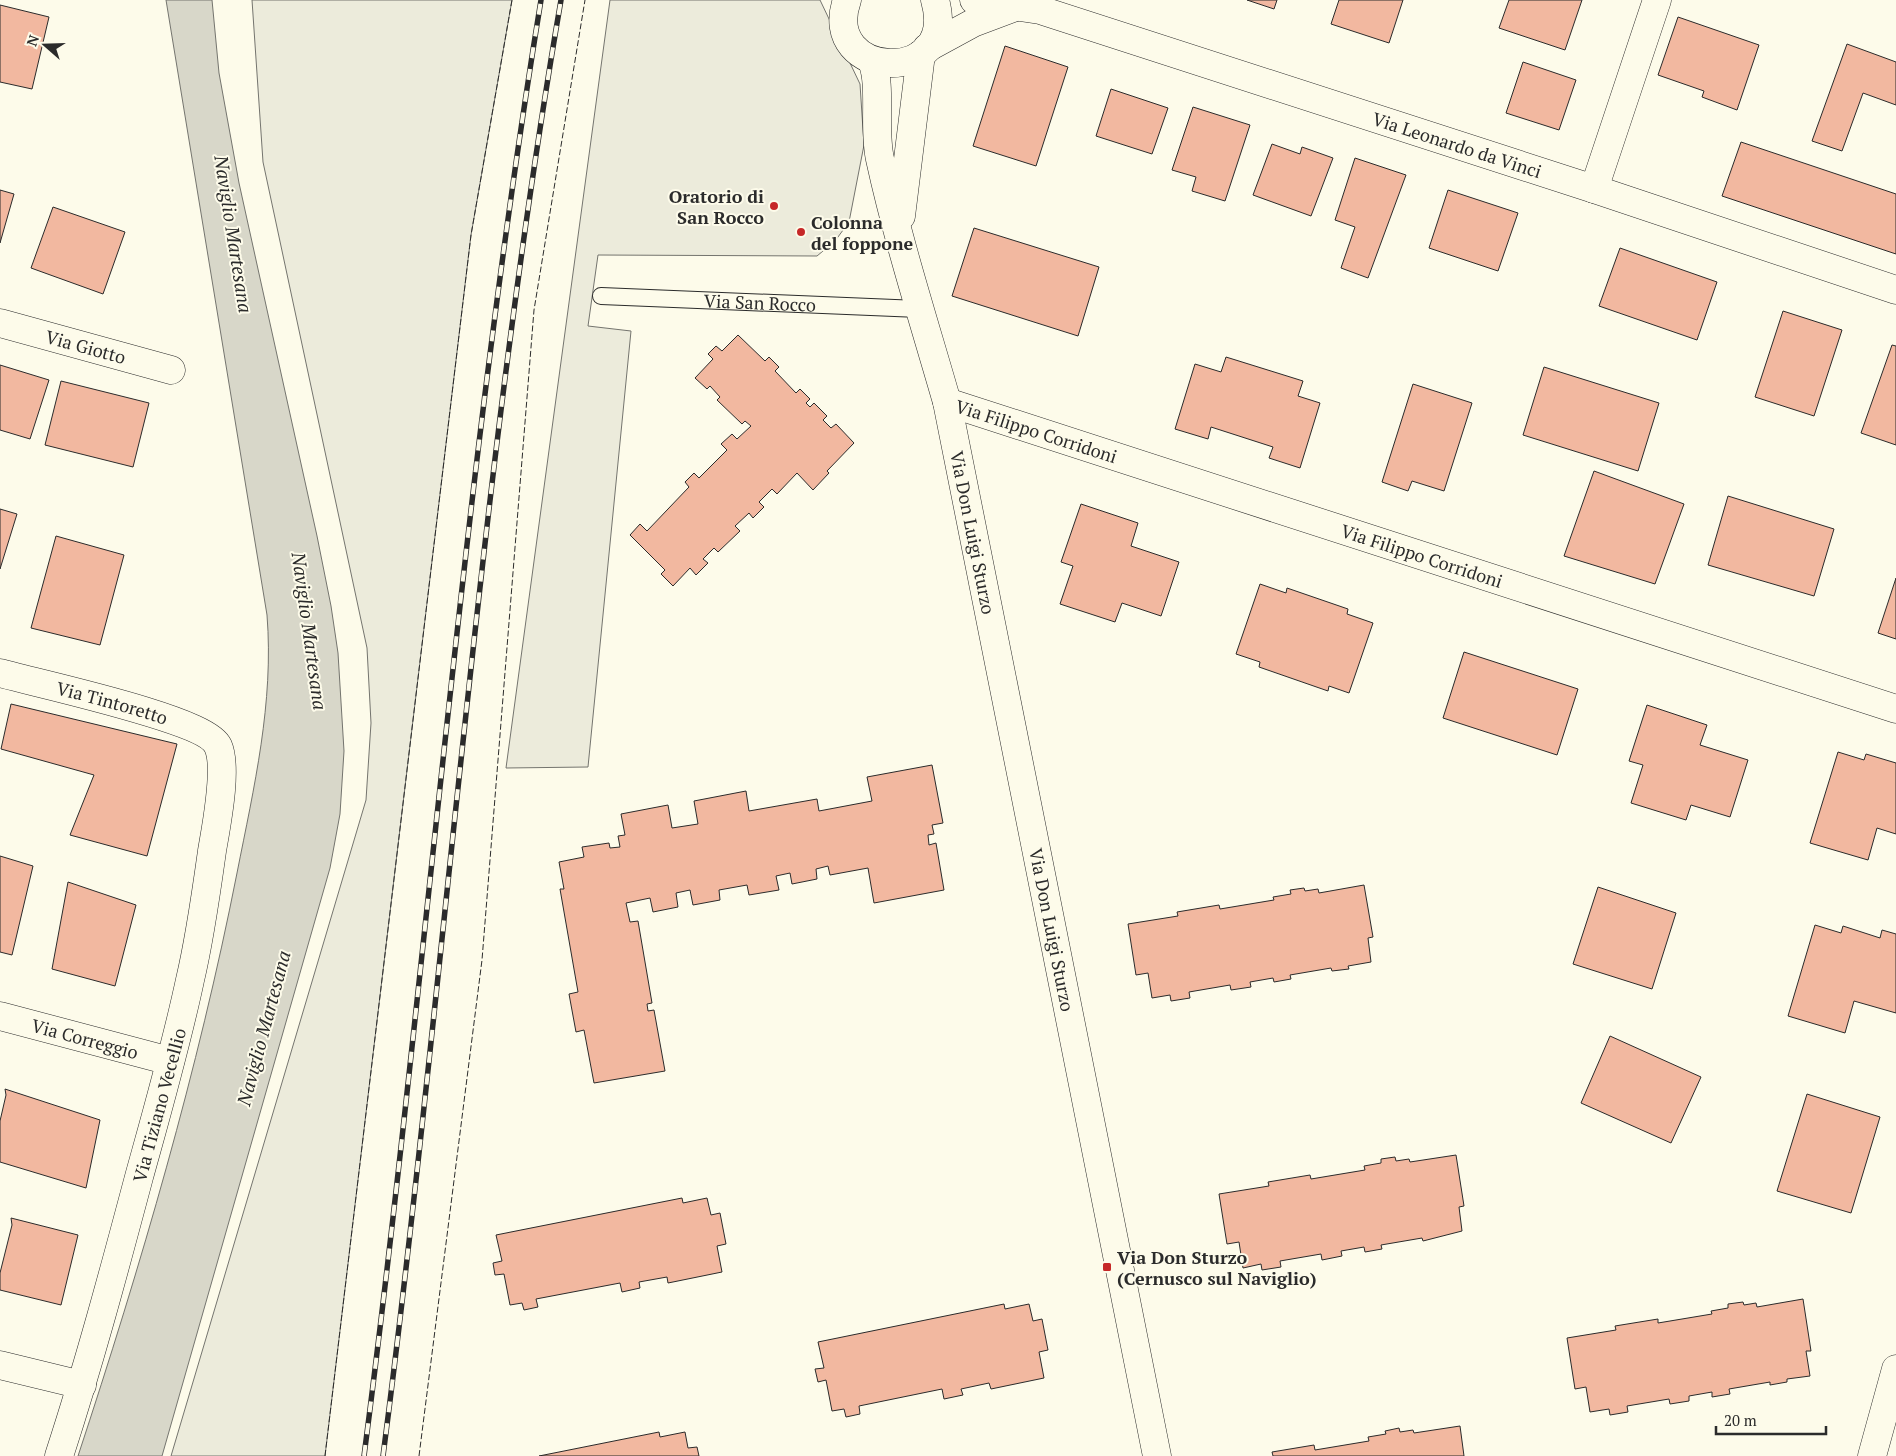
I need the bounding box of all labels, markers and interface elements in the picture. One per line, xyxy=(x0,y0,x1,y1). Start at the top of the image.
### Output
north arrow xyxy=(20,20,70,70)
text: N xyxy=(22,32,43,49)
street label: Via Leonardo da Vinci xyxy=(1369,106,1545,183)
water label: Naviglio Martesana xyxy=(209,152,259,315)
place label: Oratorio di San Rocco xyxy=(669,184,764,229)
marker: Oratorio di San Rocco xyxy=(768,200,780,212)
place label: Colonna del foppone xyxy=(811,210,914,255)
marker: Colonna del foppone xyxy=(795,226,807,238)
street label: Via San Rocco xyxy=(703,288,816,317)
street label: Via Giotto xyxy=(43,324,129,369)
street label: Via Filippo Corridoni xyxy=(953,394,1120,468)
street label: Via Don Luigi Sturzo xyxy=(945,449,1001,616)
street label: Via Filippo Corridoni xyxy=(1338,518,1506,593)
water label: Naviglio Martesana xyxy=(286,549,333,712)
street label: Via Tintoretto xyxy=(54,676,171,730)
street label: Via Don Luigi Sturzo xyxy=(1024,846,1080,1014)
water label: Naviglio Martesana xyxy=(230,948,296,1109)
street label: Via Correggio xyxy=(29,1013,141,1064)
street label: Via Tiziano Vecellio xyxy=(127,1025,191,1185)
place label: Via Don Sturzo (Cernusco sul Naviglio) xyxy=(1117,1245,1317,1290)
marker: Via Don Sturzo (Cernusco sul Naviglio) xyxy=(1101,1261,1113,1273)
scale bar xyxy=(1716,1404,1826,1436)
text: 20 m xyxy=(1724,1410,1757,1430)

